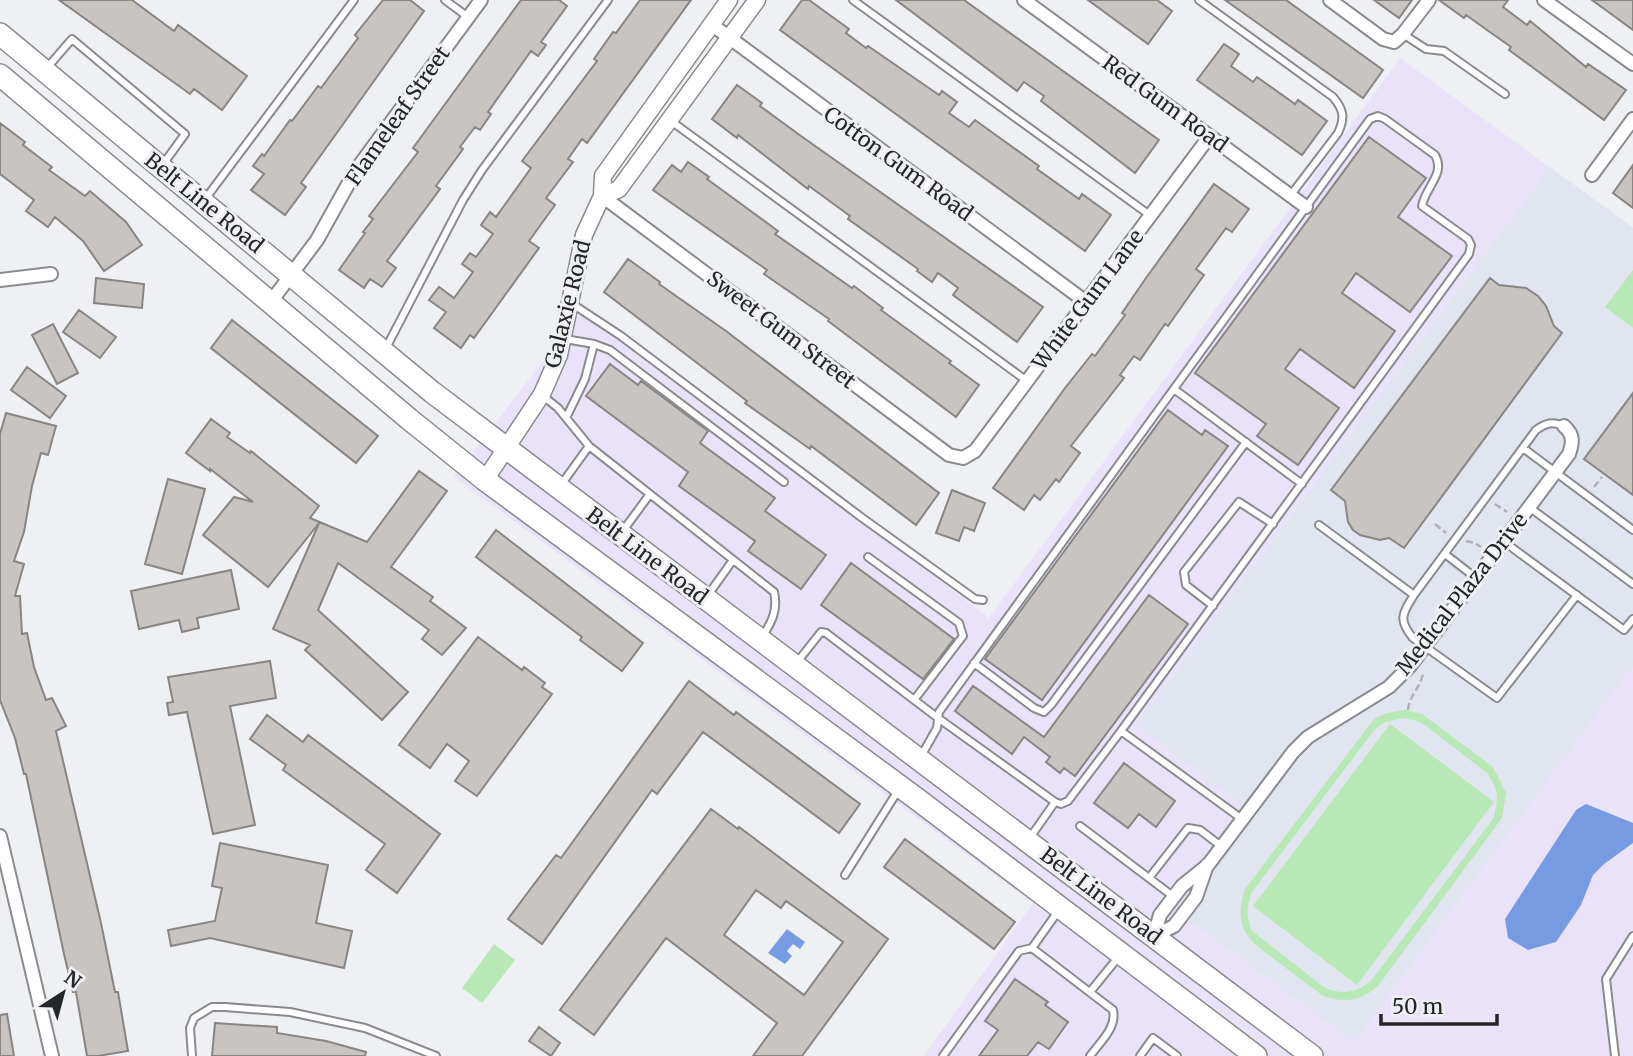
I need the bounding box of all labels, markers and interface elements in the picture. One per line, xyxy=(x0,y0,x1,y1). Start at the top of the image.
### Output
street label: Flameleaf Street xyxy=(339,41,456,191)
street label: Red Gum Road xyxy=(1097,49,1234,158)
street label: Cotton Gum Road xyxy=(818,100,979,227)
street label: Belt Line Road xyxy=(139,146,270,259)
street label: White Gum Lane xyxy=(1025,224,1149,376)
street label: Galaxie Road xyxy=(539,237,597,371)
street label: Sweet Gum Street xyxy=(702,265,861,394)
street label: Belt Line Road xyxy=(581,501,714,610)
street label: Medical Plaza Drive xyxy=(1390,507,1533,680)
street label: Belt Line Road xyxy=(1035,841,1168,950)
north arrow xyxy=(28,958,98,1028)
text: N xyxy=(60,965,86,993)
scale bar xyxy=(1381,982,1496,1026)
text: 50 m xyxy=(1392,993,1443,1020)

